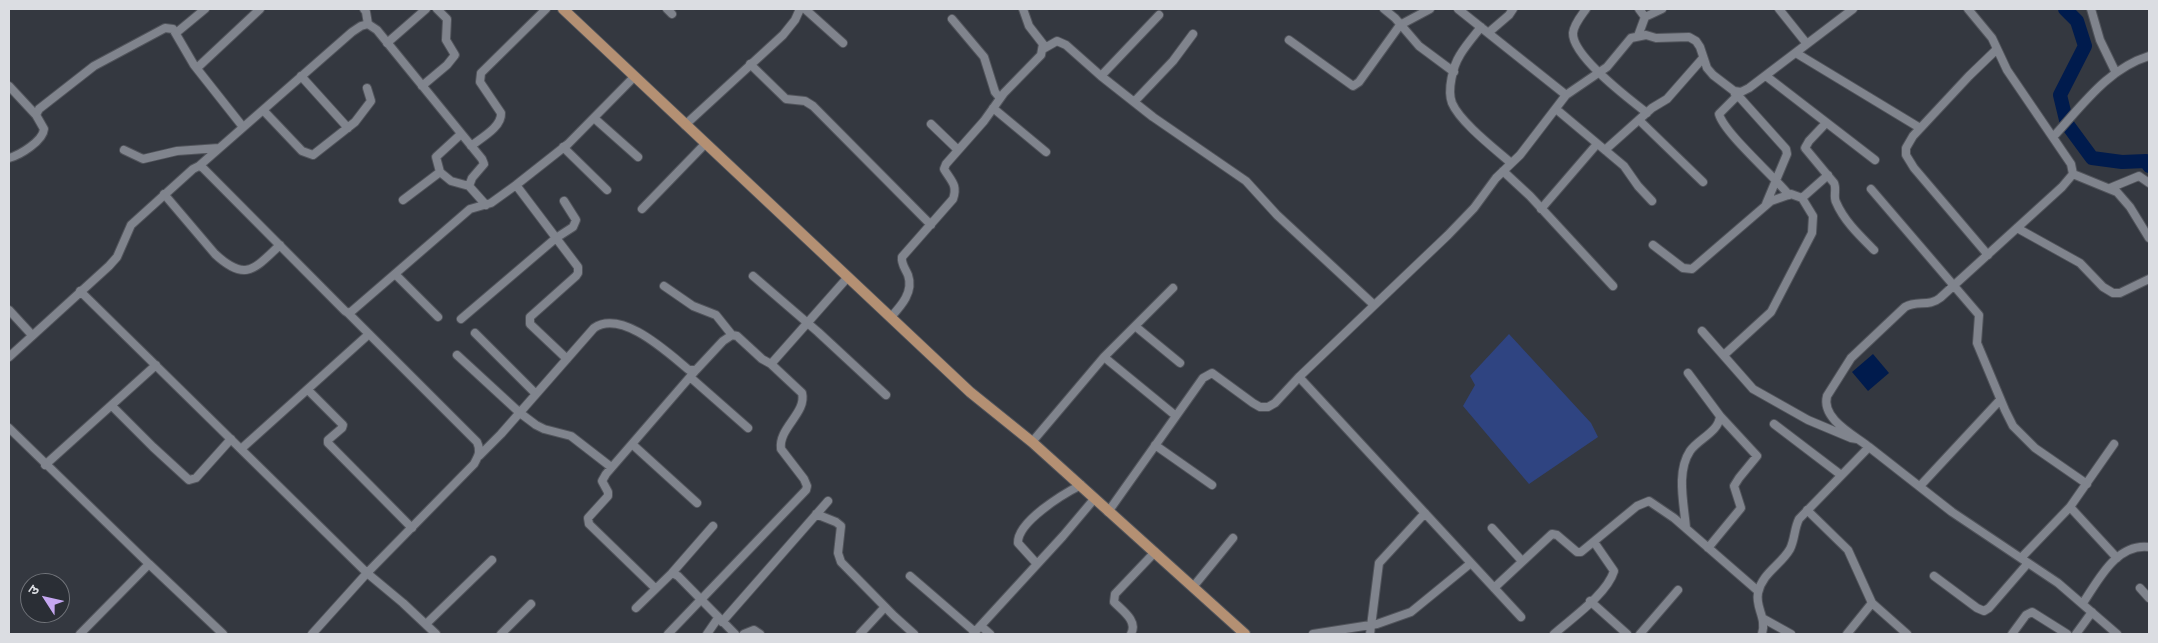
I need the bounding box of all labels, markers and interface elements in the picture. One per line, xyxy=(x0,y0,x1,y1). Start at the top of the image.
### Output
north arrow xyxy=(20,573,70,623)
text: उ xyxy=(25,582,42,598)

